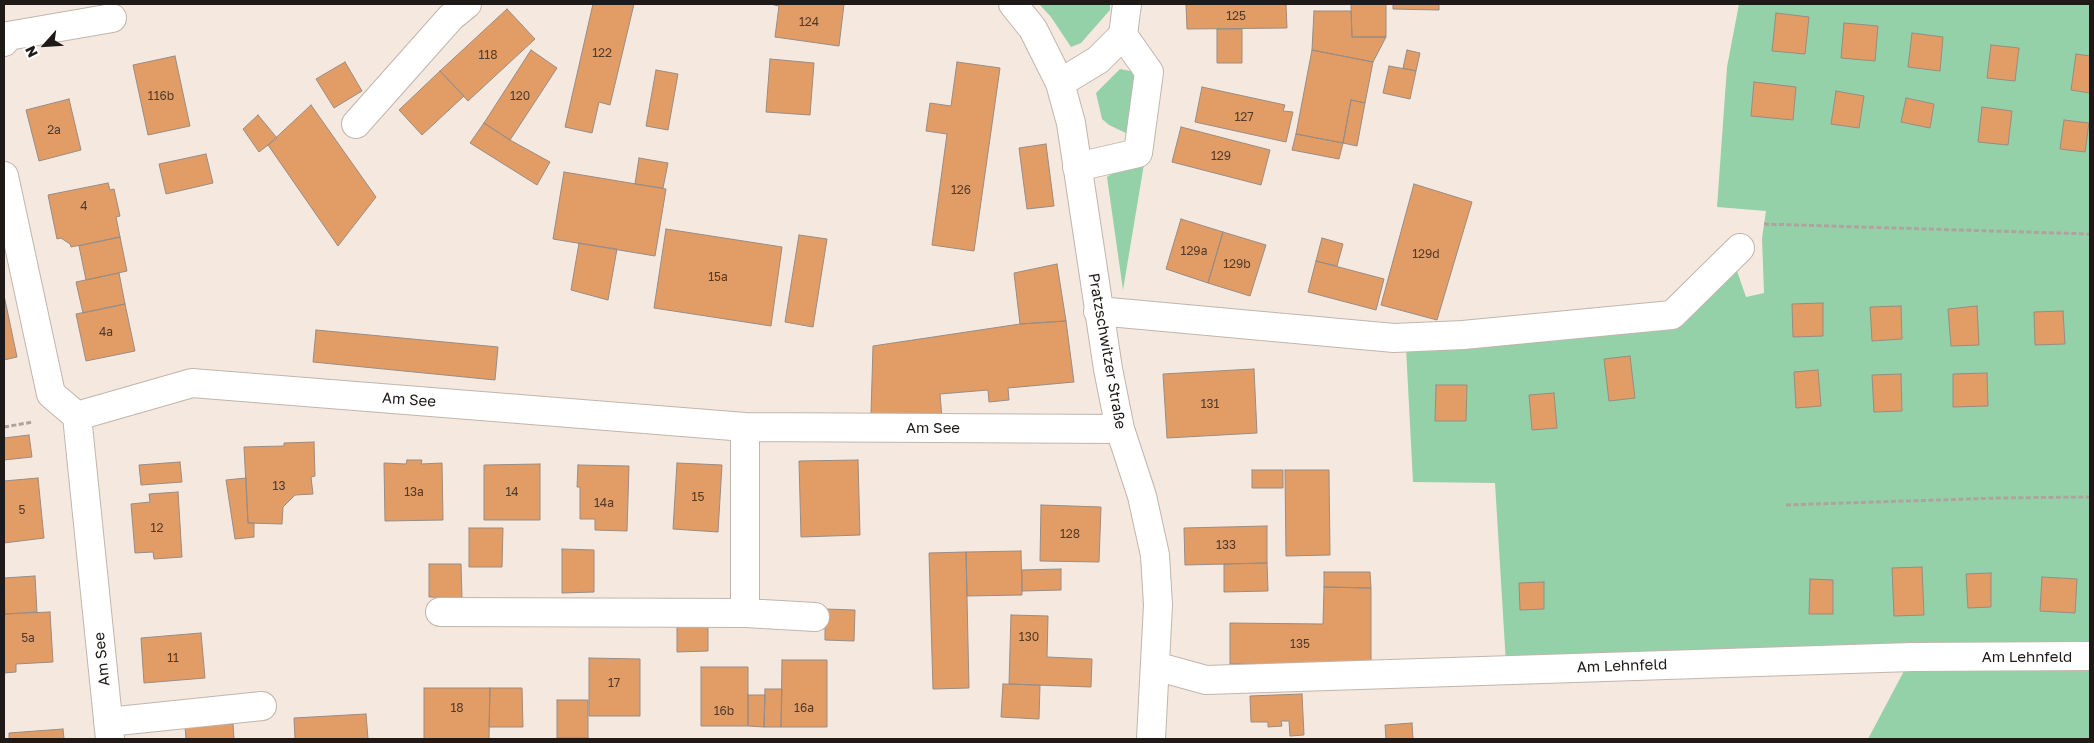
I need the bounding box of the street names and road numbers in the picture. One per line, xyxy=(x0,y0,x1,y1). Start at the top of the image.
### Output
street label: Pratzschwitzer Straße xyxy=(1084,271,1130,431)
street label: Am See xyxy=(381,389,437,411)
street label: Am See xyxy=(906,419,960,437)
street label: Am See xyxy=(90,631,114,687)
street label: Am Lehnfeld xyxy=(1982,648,2072,666)
street label: Am Lehnfeld xyxy=(1576,655,1668,677)

